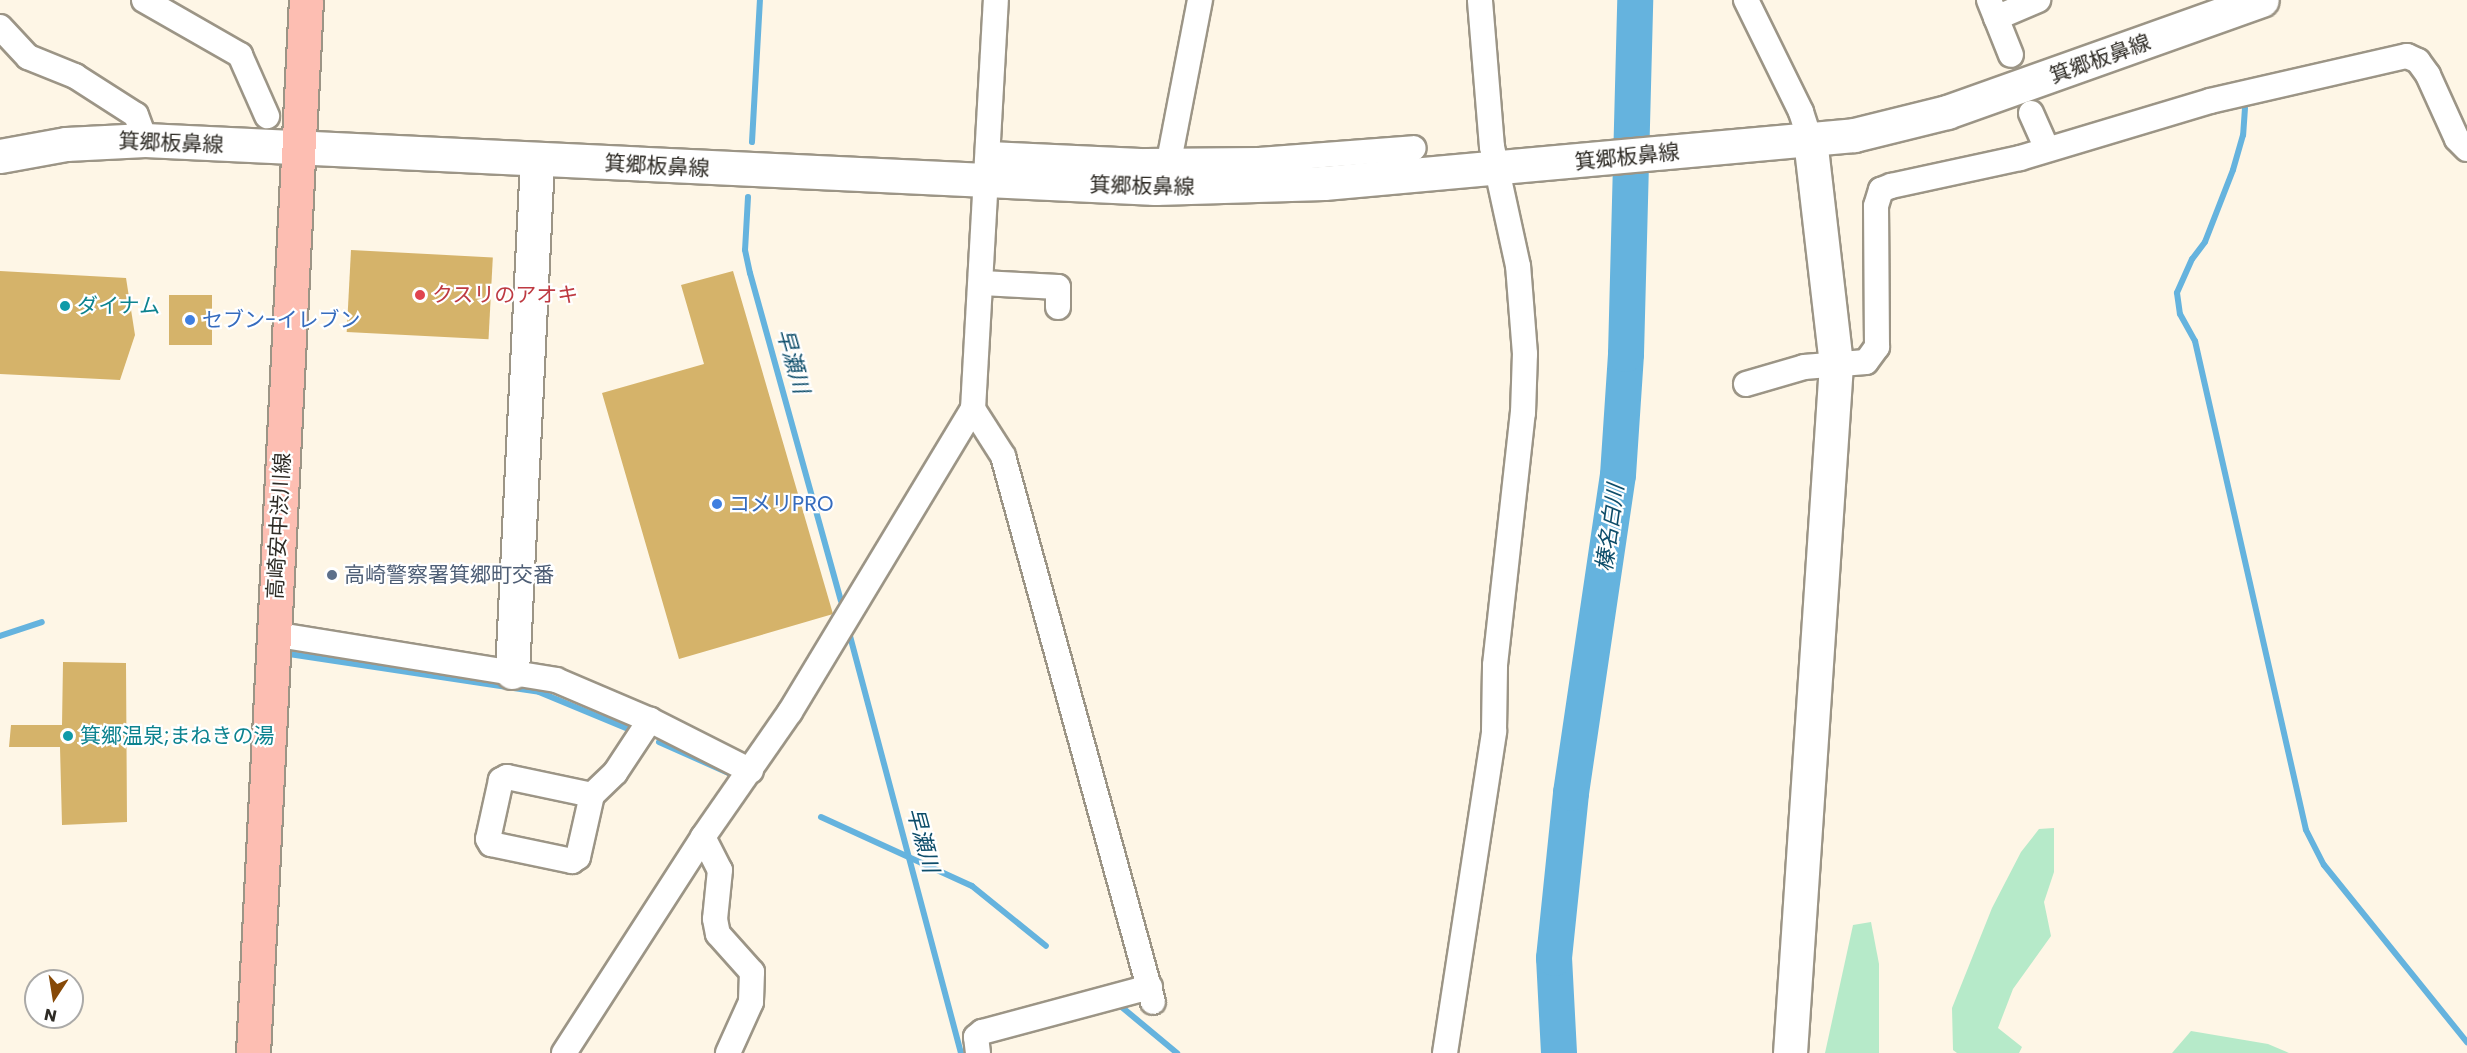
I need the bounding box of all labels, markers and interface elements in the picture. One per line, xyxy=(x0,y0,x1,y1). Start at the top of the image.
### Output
street label: 箕郷板鼻線 xyxy=(2046,29,2154,89)
street label: 箕郷板鼻線 xyxy=(118,129,224,157)
street label: 箕郷板鼻線 xyxy=(1573,139,1681,175)
street label: 箕郷板鼻線 xyxy=(604,151,710,181)
street label: 箕郷板鼻線 xyxy=(1089,172,1195,200)
place label: クスリのアオキ xyxy=(432,282,579,308)
marker: クスリのアオキ xyxy=(413,288,427,302)
place label: ダイナム xyxy=(77,293,161,319)
marker: ダイナム xyxy=(58,299,72,313)
place label: セブン-イレブン xyxy=(202,307,361,333)
marker: セブン-イレブン xyxy=(183,313,197,327)
water label: 早瀬川 xyxy=(771,326,815,396)
street label: 高崎安中渋川線 xyxy=(263,452,295,600)
water label: 榛名白川 xyxy=(1591,483,1629,573)
place label: コメリPRO xyxy=(729,491,833,517)
marker: コメリPRO xyxy=(710,497,724,511)
place label: 高崎警察署箕郷町交番 xyxy=(344,562,554,588)
marker: 高崎警察署箕郷町交番 xyxy=(325,568,339,582)
place label: 箕郷温泉;まねきの湯 xyxy=(80,723,275,749)
marker: 箕郷温泉;まねきの湯 xyxy=(61,729,75,743)
water label: 早瀬川 xyxy=(902,805,944,875)
north arrow xyxy=(24,969,84,1029)
text: N xyxy=(42,1003,59,1028)

